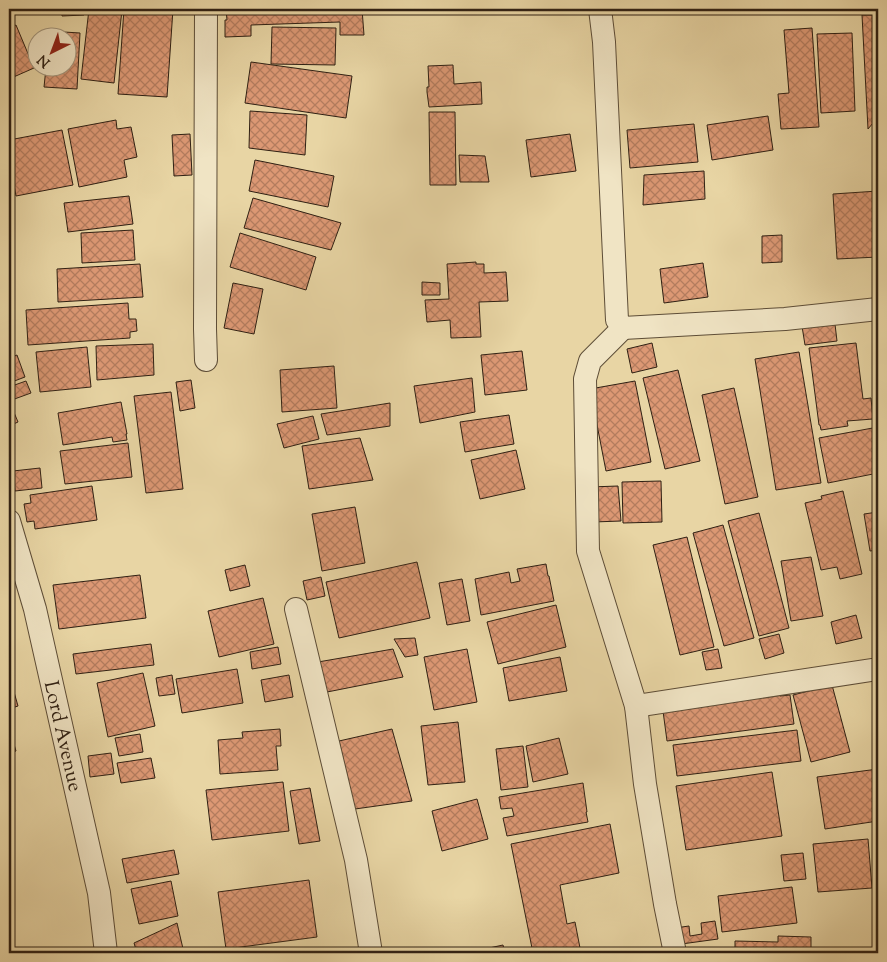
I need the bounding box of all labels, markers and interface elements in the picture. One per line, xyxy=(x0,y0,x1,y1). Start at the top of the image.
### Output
north arrow xyxy=(28,28,78,78)
text: N xyxy=(34,49,55,71)
street label: Lord Avenue xyxy=(35,678,88,795)

